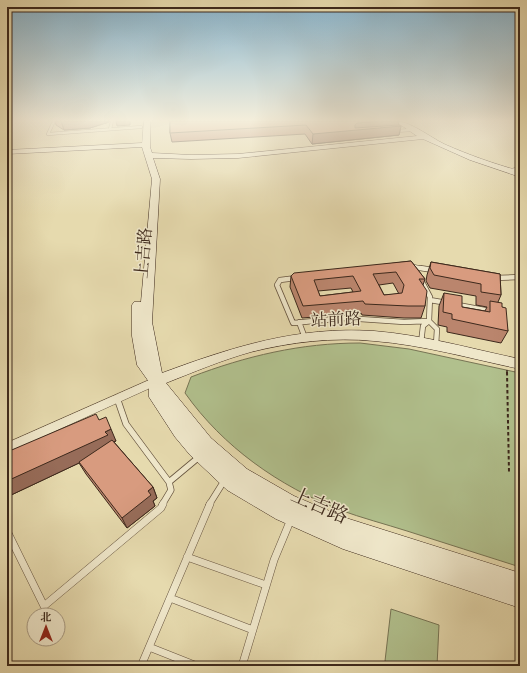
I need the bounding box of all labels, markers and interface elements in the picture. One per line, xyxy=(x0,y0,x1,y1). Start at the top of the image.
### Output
street label: 上吉路 xyxy=(131,227,157,279)
street label: 站前路 xyxy=(310,308,362,332)
street label: 上吉路 xyxy=(287,483,352,530)
north arrow xyxy=(26,607,66,647)
text: 北 xyxy=(41,611,52,625)

